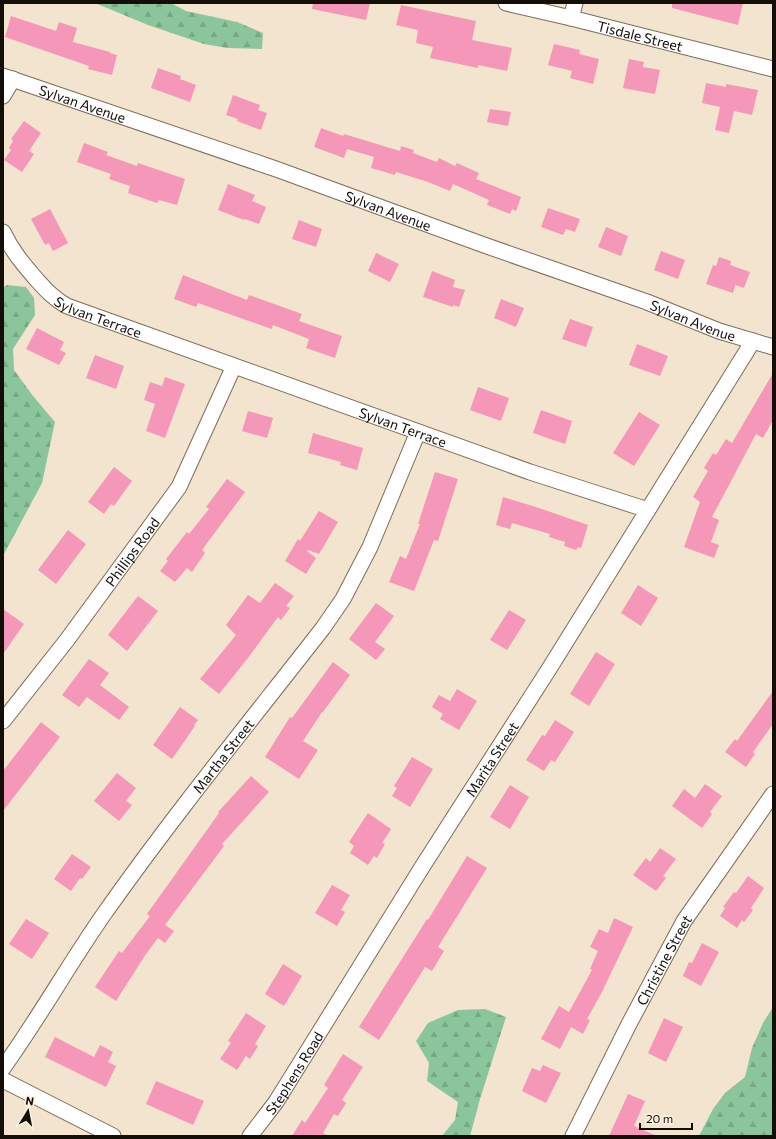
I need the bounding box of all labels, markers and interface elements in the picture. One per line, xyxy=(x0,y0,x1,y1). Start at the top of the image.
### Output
street label: Tisdale Street xyxy=(596,16,685,54)
street label: Sylvan Avenue xyxy=(37,80,128,126)
street label: Sylvan Avenue xyxy=(343,187,434,234)
street label: Sylvan Terrace xyxy=(51,292,144,341)
street label: Sylvan Avenue xyxy=(648,296,738,344)
street label: Sylvan Terrace xyxy=(357,403,449,450)
street label: Phillips Road xyxy=(101,514,163,589)
street label: Martha Street xyxy=(188,715,257,796)
street label: Marita Street xyxy=(461,718,522,799)
street label: Christine Street xyxy=(632,911,695,1008)
street label: Stephens Road xyxy=(261,1028,326,1118)
north arrow xyxy=(8,1091,48,1131)
text: N xyxy=(25,1094,35,1108)
scale bar xyxy=(640,1105,692,1131)
text: 20 m xyxy=(646,1111,673,1125)

